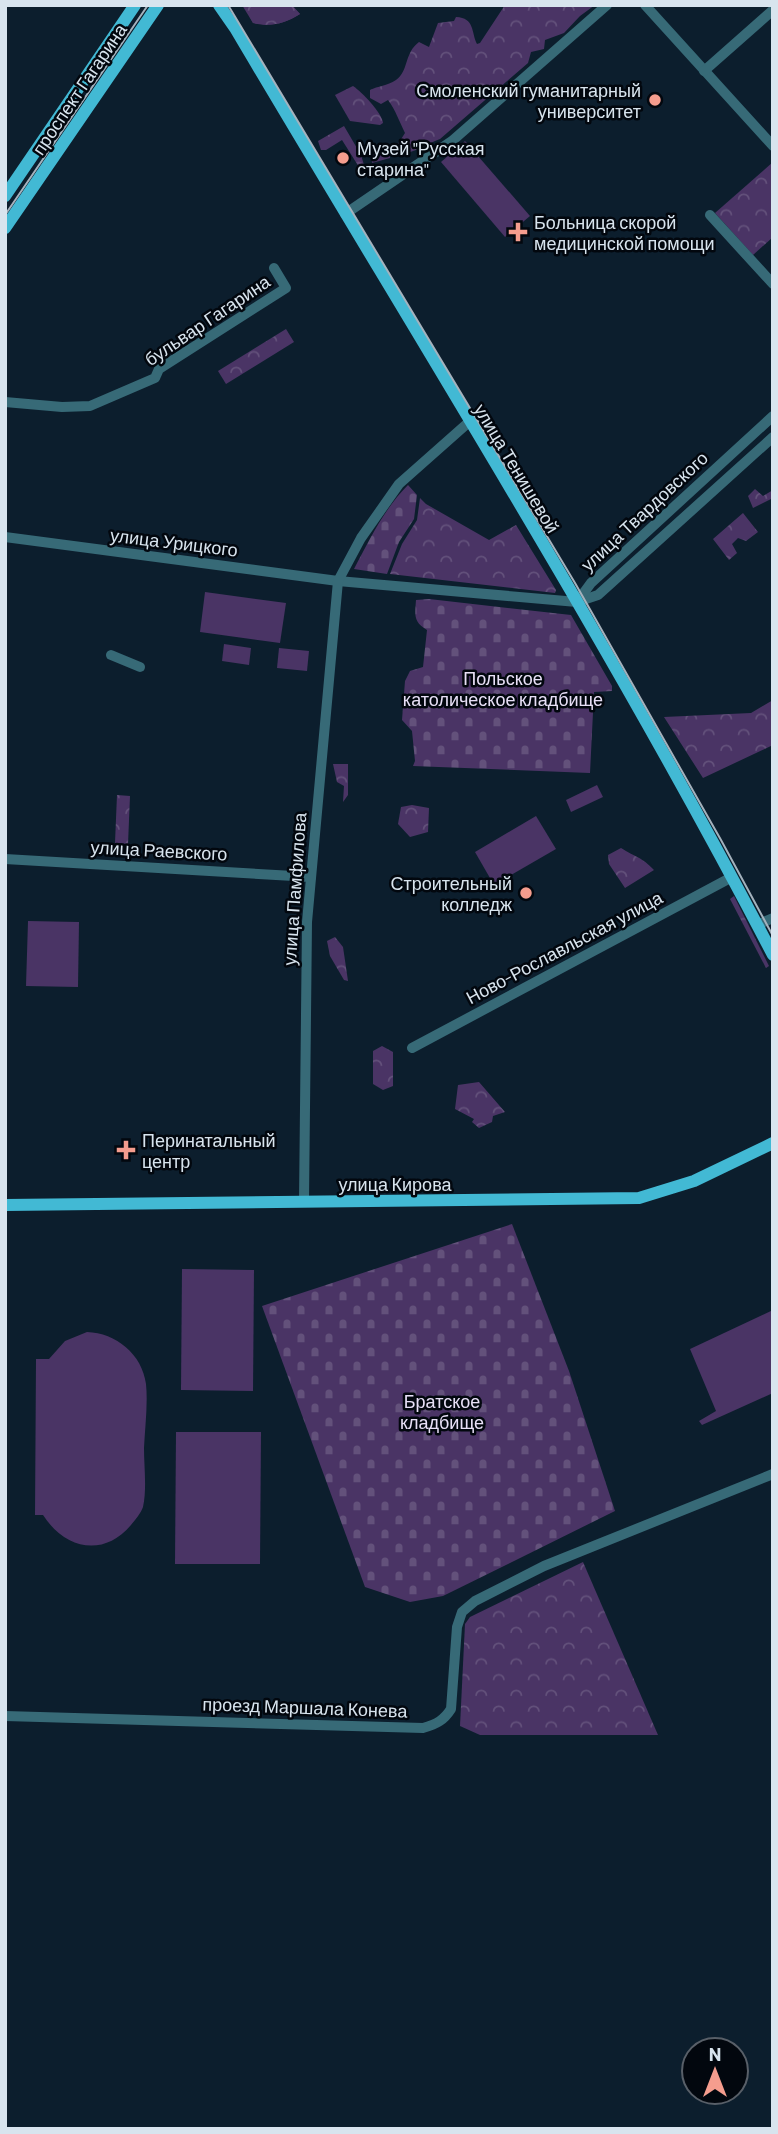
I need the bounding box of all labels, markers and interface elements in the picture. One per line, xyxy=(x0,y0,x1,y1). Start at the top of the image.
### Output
street label: проспект Гагарина xyxy=(27,18,132,159)
place label: Смоленский гуманитарный университет xyxy=(416,79,641,122)
marker: Смоленский гуманитарный университет xyxy=(647,92,663,108)
place label: Музей "Русская старина" xyxy=(357,137,484,180)
marker: Музей "Русская старина" xyxy=(335,150,351,166)
place label: Больница скорой медицинской помощи xyxy=(534,211,715,254)
marker: Больница скорой медицинской помощи xyxy=(508,222,528,242)
street label: бульвар Гагарина xyxy=(140,269,275,370)
street label: улица Тенишевой xyxy=(470,399,564,537)
street label: улица Твардовского xyxy=(576,447,712,575)
street label: улица Урицкого xyxy=(109,523,239,561)
park label: Польское католическое кладбище xyxy=(403,667,603,710)
street label: улица Памфилова xyxy=(278,811,310,966)
street label: улица Раевского xyxy=(90,835,228,865)
place label: Строительный колледж xyxy=(390,872,512,915)
street label: Ново-Рославльская улица xyxy=(462,885,667,1008)
marker: Строительный колледж xyxy=(518,885,534,901)
place label: Перинатальный центр xyxy=(142,1129,275,1172)
marker: Перинатальный центр xyxy=(116,1140,136,1160)
street label: улица Кирова xyxy=(338,1173,452,1195)
park label: Братское кладбище xyxy=(400,1390,484,1433)
street label: проезд Маршала Конева xyxy=(202,1692,409,1722)
north arrow xyxy=(680,2036,750,2106)
text: N xyxy=(709,2042,721,2065)

